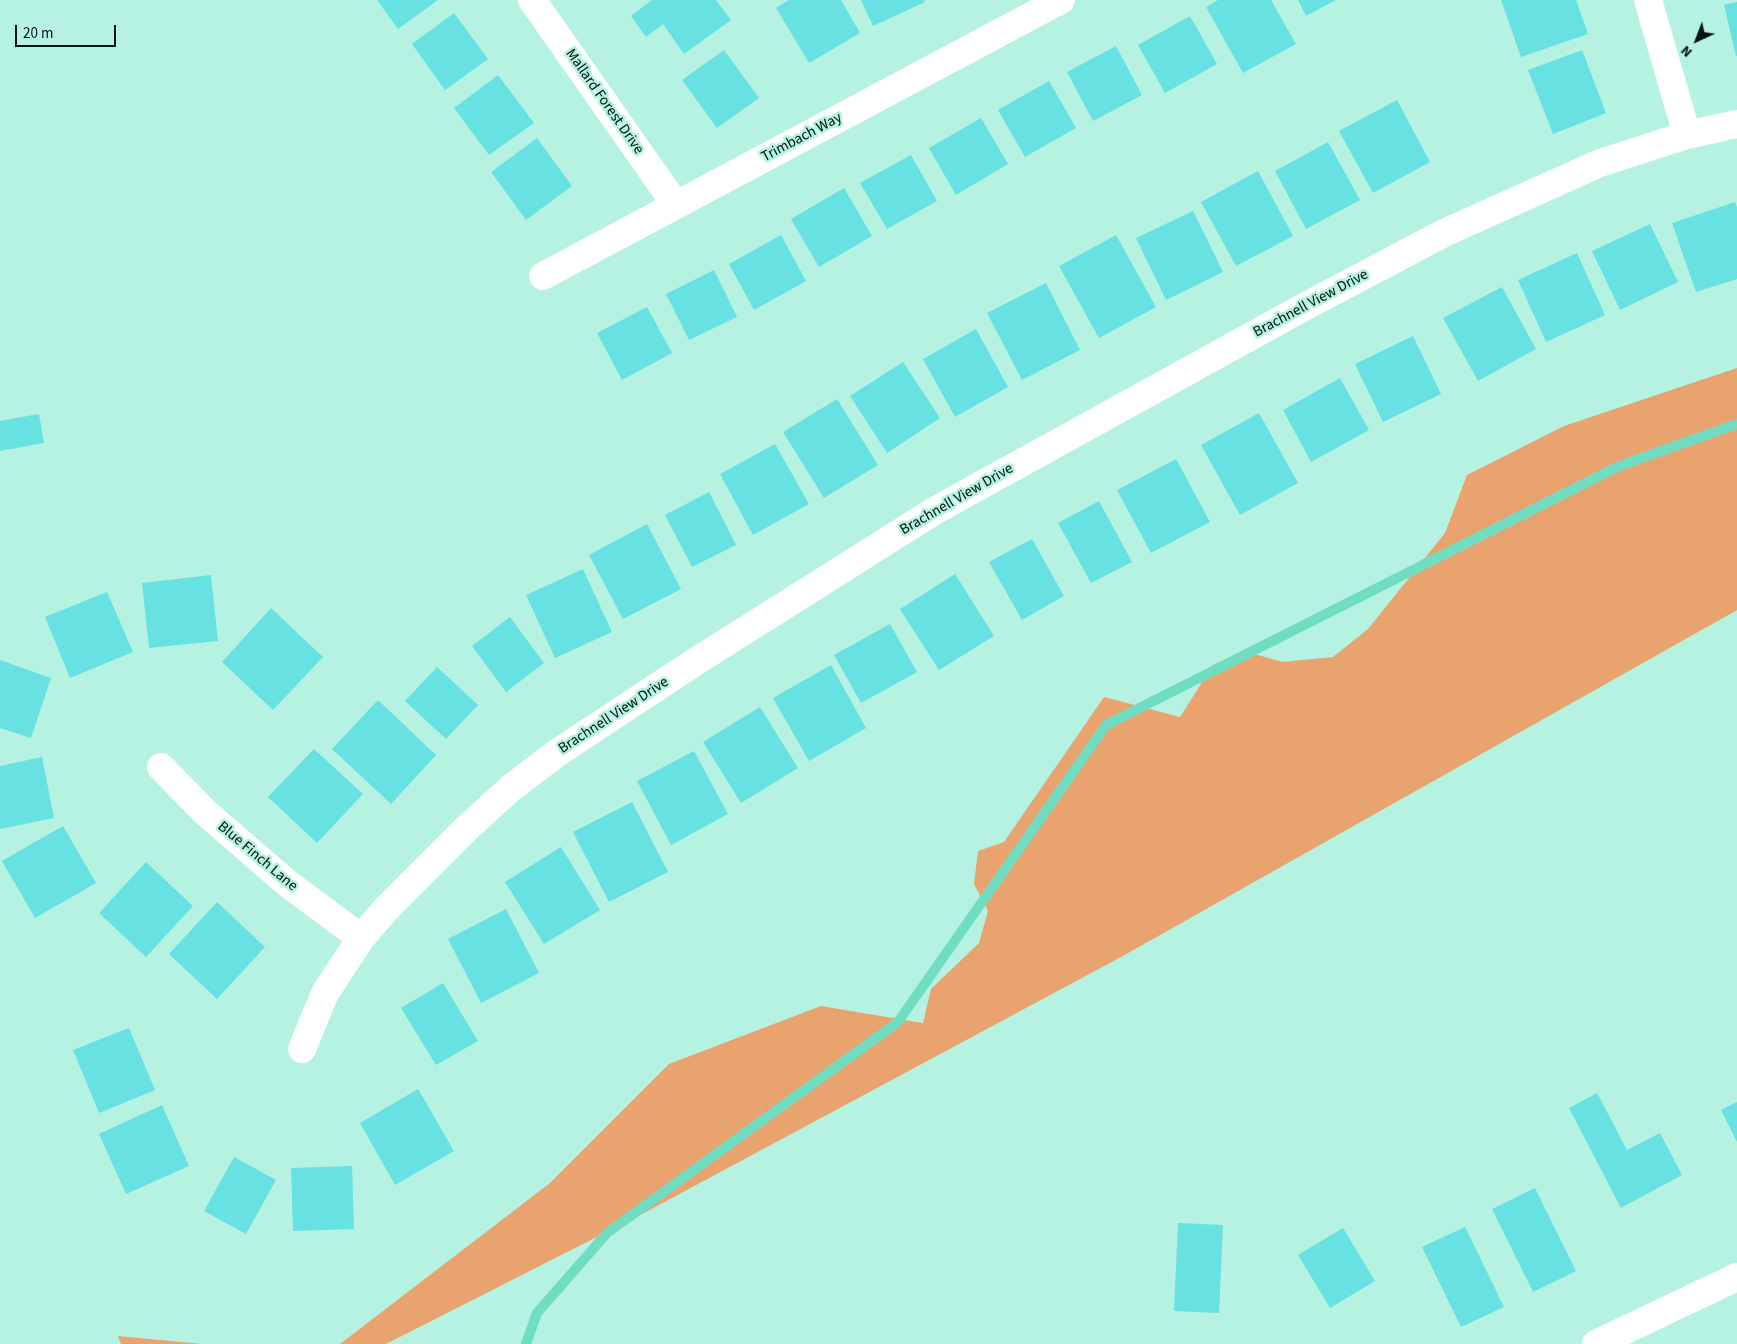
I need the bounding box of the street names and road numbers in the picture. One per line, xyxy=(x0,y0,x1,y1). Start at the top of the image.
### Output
street label: Mallard Forest Drive xyxy=(561,46,647,158)
street label: Trimbach Way xyxy=(759,109,845,167)
street label: Brachnell View Drive xyxy=(1250,266,1372,342)
street label: Brachnell View Drive xyxy=(897,460,1017,540)
street label: Brachnell View Drive xyxy=(556,674,672,758)
street label: Blue Finch Lane xyxy=(213,818,301,896)

